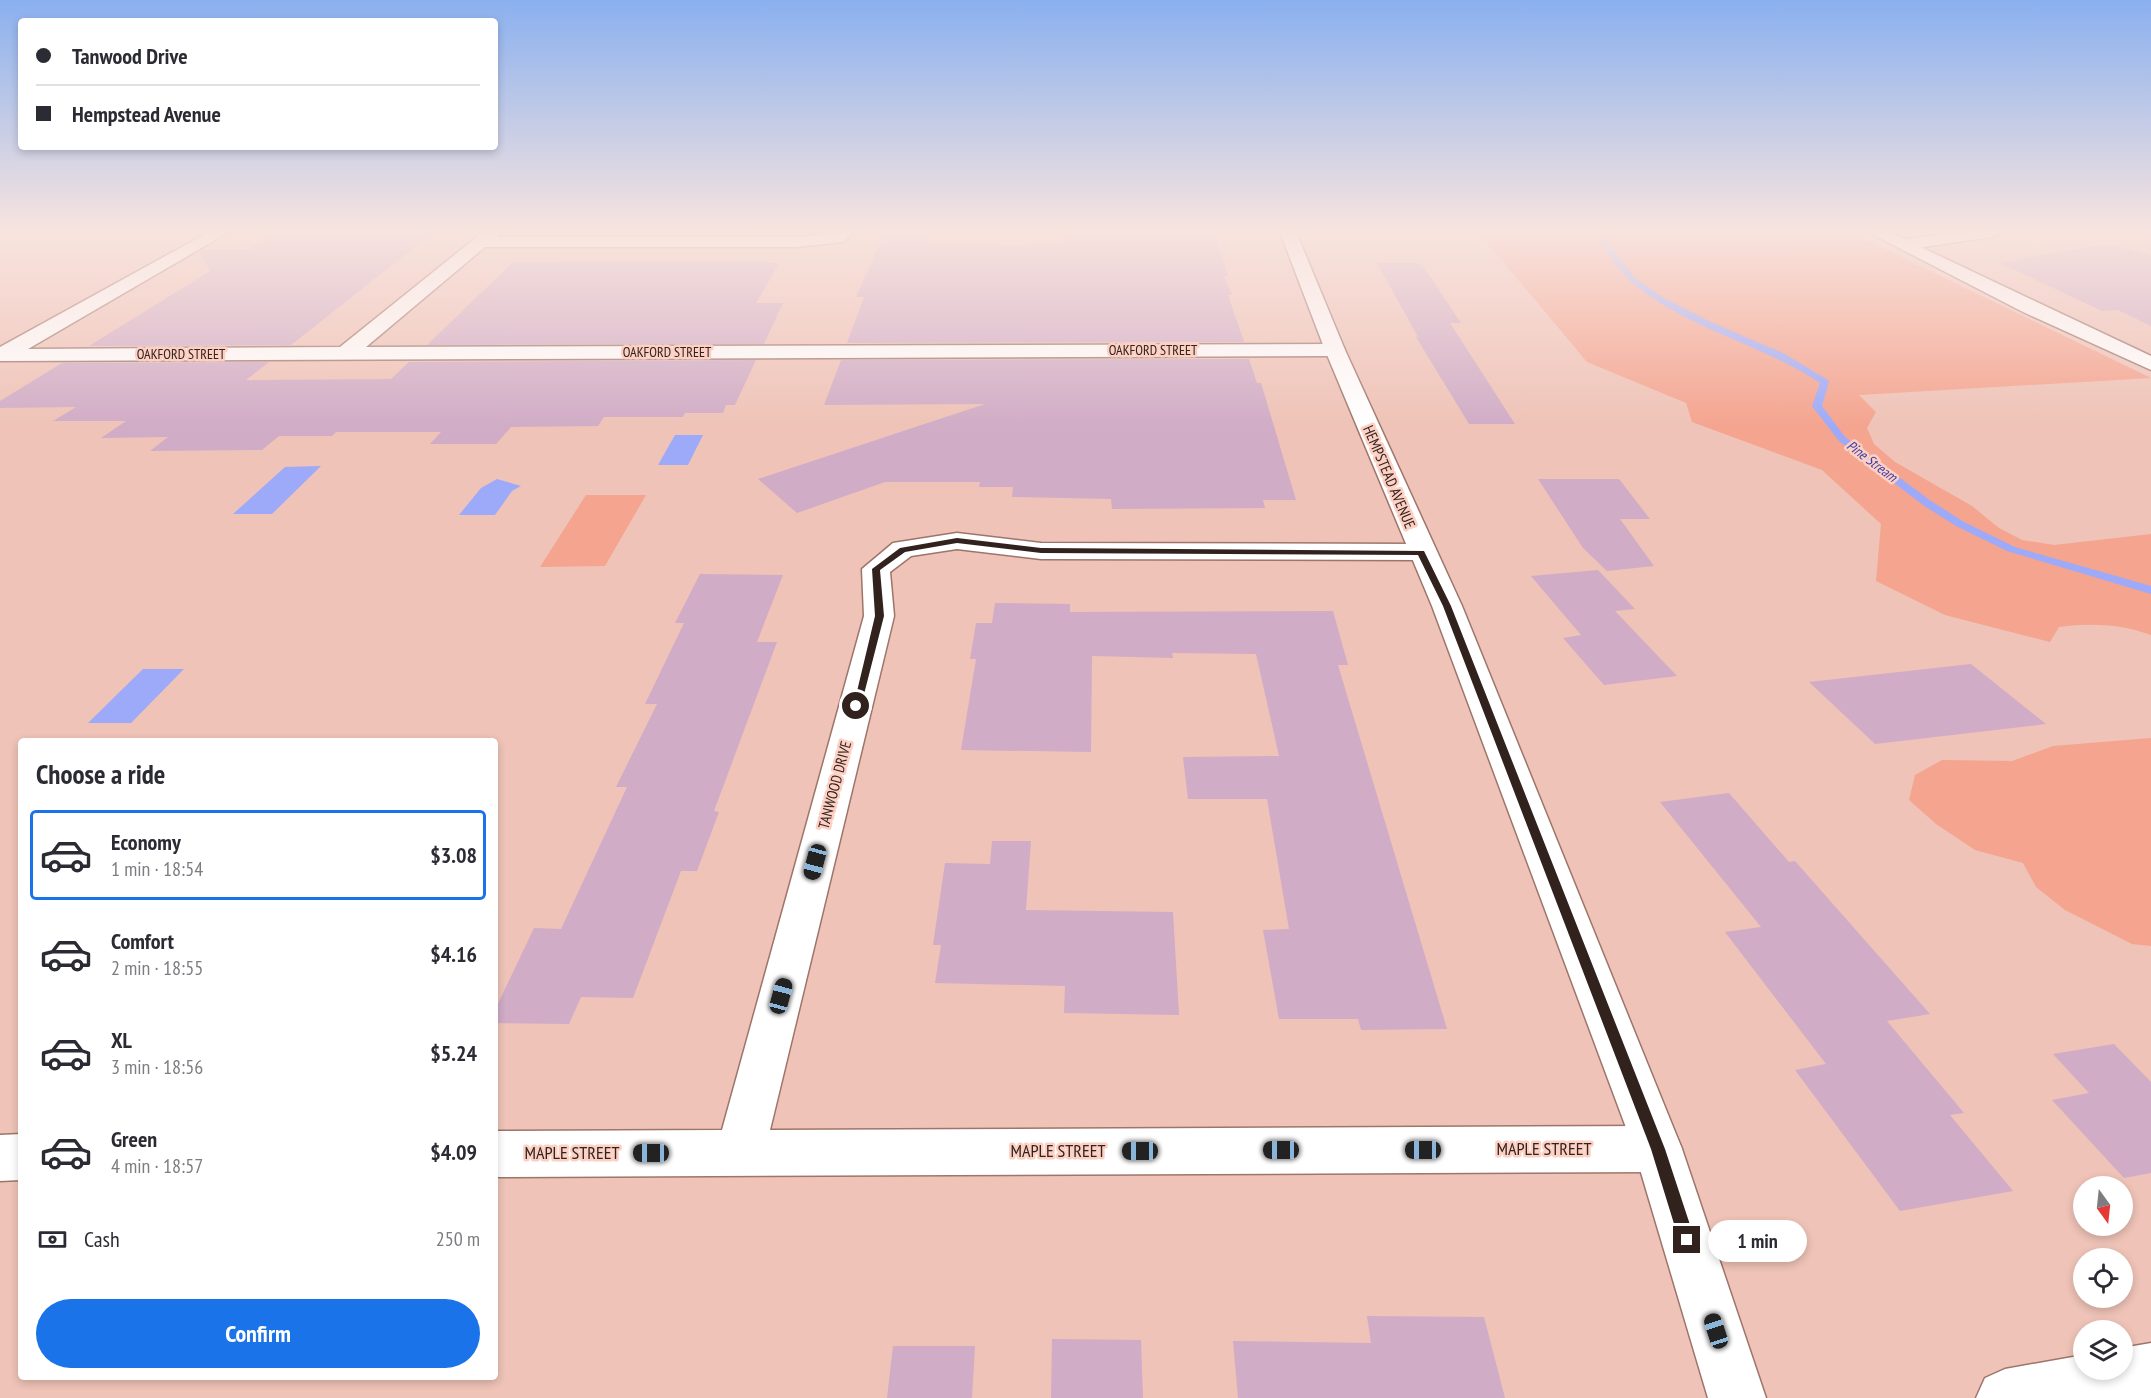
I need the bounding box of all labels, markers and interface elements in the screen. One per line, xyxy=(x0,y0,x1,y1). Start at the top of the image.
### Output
text: Tanwood Drive xyxy=(72,42,188,70)
text: Hempstead Avenue xyxy=(72,100,221,128)
street label: OAKFORD STREET xyxy=(1109,341,1198,359)
street label: OAKFORD STREET xyxy=(623,343,712,361)
street label: OAKFORD STREET xyxy=(137,345,226,363)
street label: HEMPSTEAD AVENUE xyxy=(1359,422,1420,531)
water label: Pine Stream xyxy=(1843,436,1901,486)
route start xyxy=(842,692,869,719)
street label: TANWOOD DRIVE xyxy=(814,739,855,831)
text: Choose a ride xyxy=(36,757,165,791)
icon: car xyxy=(39,828,93,882)
text: Economy xyxy=(111,828,181,856)
text: $3.08 xyxy=(430,841,477,869)
car xyxy=(802,842,828,882)
text: 1 min · 18:54 xyxy=(111,856,203,882)
icon: car xyxy=(39,927,93,981)
text: Comfort xyxy=(111,927,174,955)
text: $4.16 xyxy=(430,940,477,968)
text: 2 min · 18:55 xyxy=(111,955,203,981)
car xyxy=(768,976,794,1016)
icon: car xyxy=(39,1026,93,1080)
text: XL xyxy=(111,1026,132,1054)
text: $5.24 xyxy=(430,1039,477,1067)
text: 3 min · 18:56 xyxy=(111,1054,203,1080)
icon: car xyxy=(39,1125,93,1179)
text: Green xyxy=(111,1125,157,1153)
street label: MAPLE STREET xyxy=(1497,1137,1592,1160)
text: $4.09 xyxy=(430,1138,477,1166)
street label: MAPLE STREET xyxy=(1011,1139,1106,1162)
street label: MAPLE STREET xyxy=(525,1141,620,1164)
car xyxy=(1263,1141,1299,1159)
car xyxy=(1405,1141,1441,1159)
car xyxy=(1122,1142,1158,1160)
car xyxy=(633,1144,669,1162)
text: 4 min · 18:57 xyxy=(111,1153,203,1179)
north arrow xyxy=(2073,1176,2133,1236)
map controls xyxy=(2073,1176,2133,1380)
callout: 1 min xyxy=(1708,1219,1807,1261)
icon: cash xyxy=(36,1223,69,1256)
text: Cash xyxy=(84,1225,120,1253)
text: 250 m xyxy=(436,1226,480,1252)
route end xyxy=(1673,1226,1700,1253)
text: 1 min xyxy=(1737,1228,1778,1254)
button: locate xyxy=(2073,1248,2133,1308)
button: Confirm xyxy=(36,1299,480,1368)
car xyxy=(1702,1311,1730,1351)
button: layers xyxy=(2073,1320,2133,1380)

